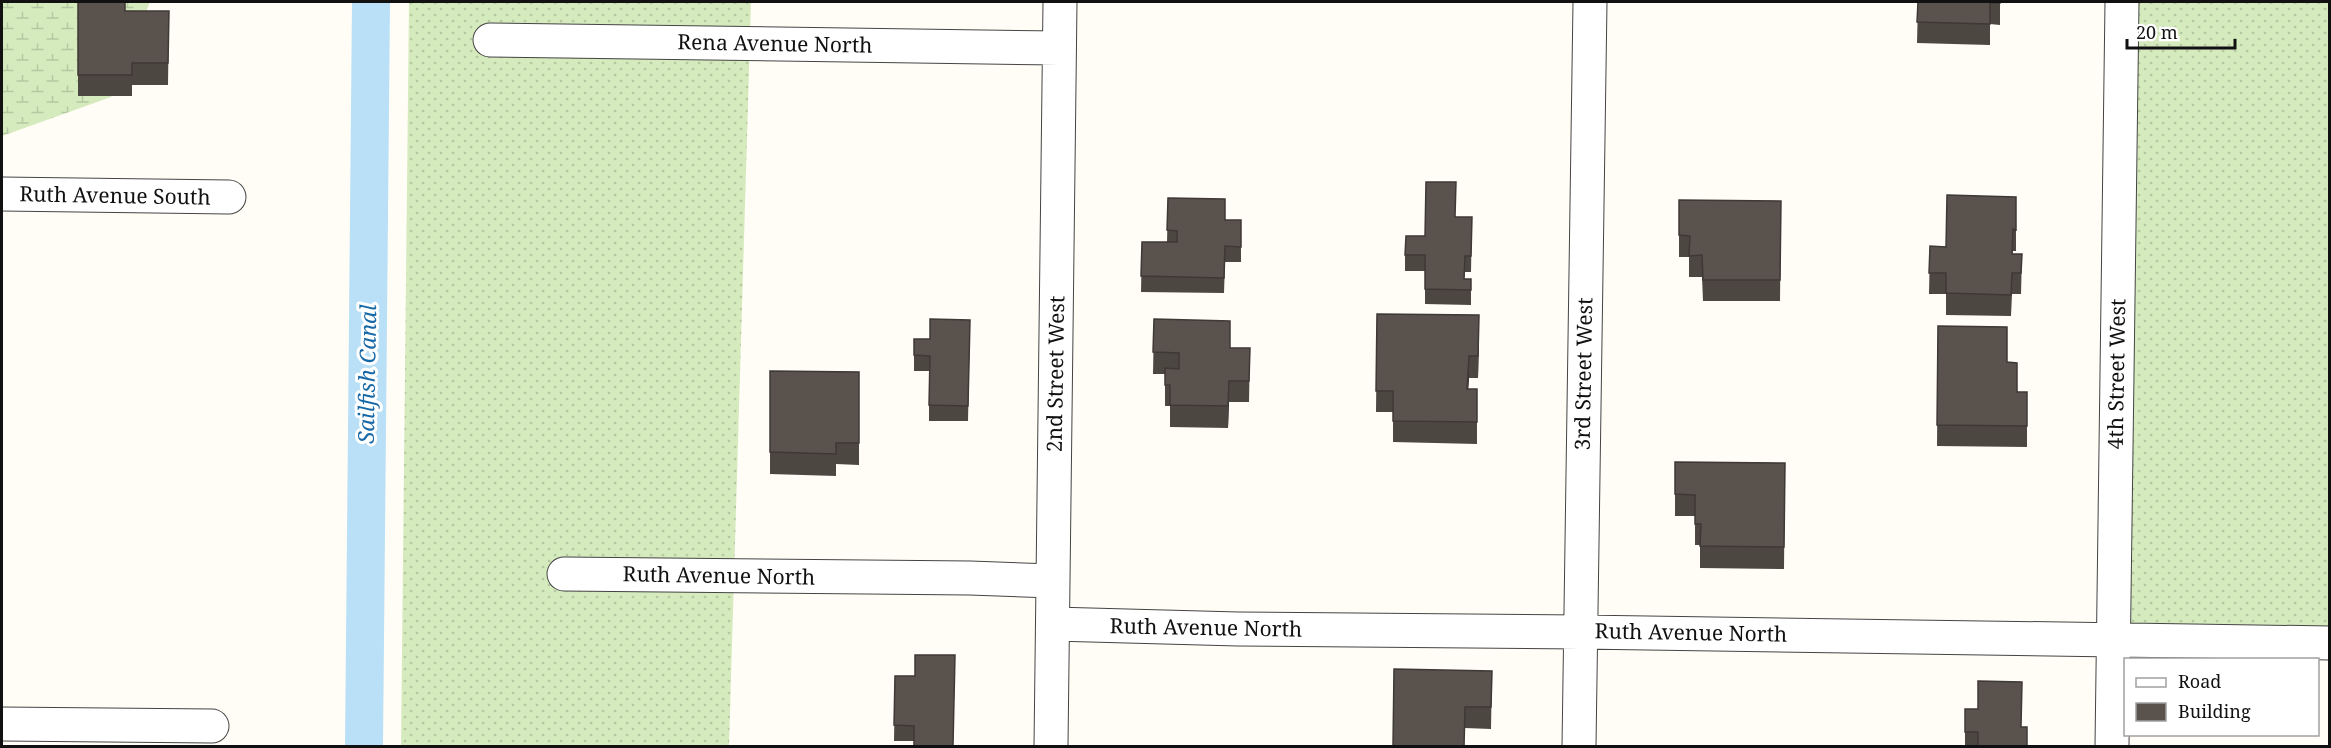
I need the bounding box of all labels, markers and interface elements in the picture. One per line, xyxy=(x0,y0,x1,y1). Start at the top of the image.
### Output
scale bar xyxy=(2127,12,2235,50)
text: 20 m xyxy=(2136,20,2178,44)
street label: Rena Avenue North xyxy=(677,27,873,59)
street label: Ruth Avenue South xyxy=(19,179,211,211)
street label: 2nd Street West xyxy=(1040,296,1070,452)
street label: 3rd Street West xyxy=(1568,297,1598,451)
street label: 4th Street West xyxy=(2101,298,2131,450)
water label: Sailfish Canal xyxy=(350,304,382,444)
street label: Ruth Avenue North xyxy=(622,559,816,591)
street label: Ruth Avenue North xyxy=(1109,611,1303,643)
street label: Ruth Avenue North xyxy=(1594,616,1788,648)
legend xyxy=(2124,658,2319,736)
text: Road xyxy=(2178,669,2221,693)
text: Building xyxy=(2178,699,2251,723)

